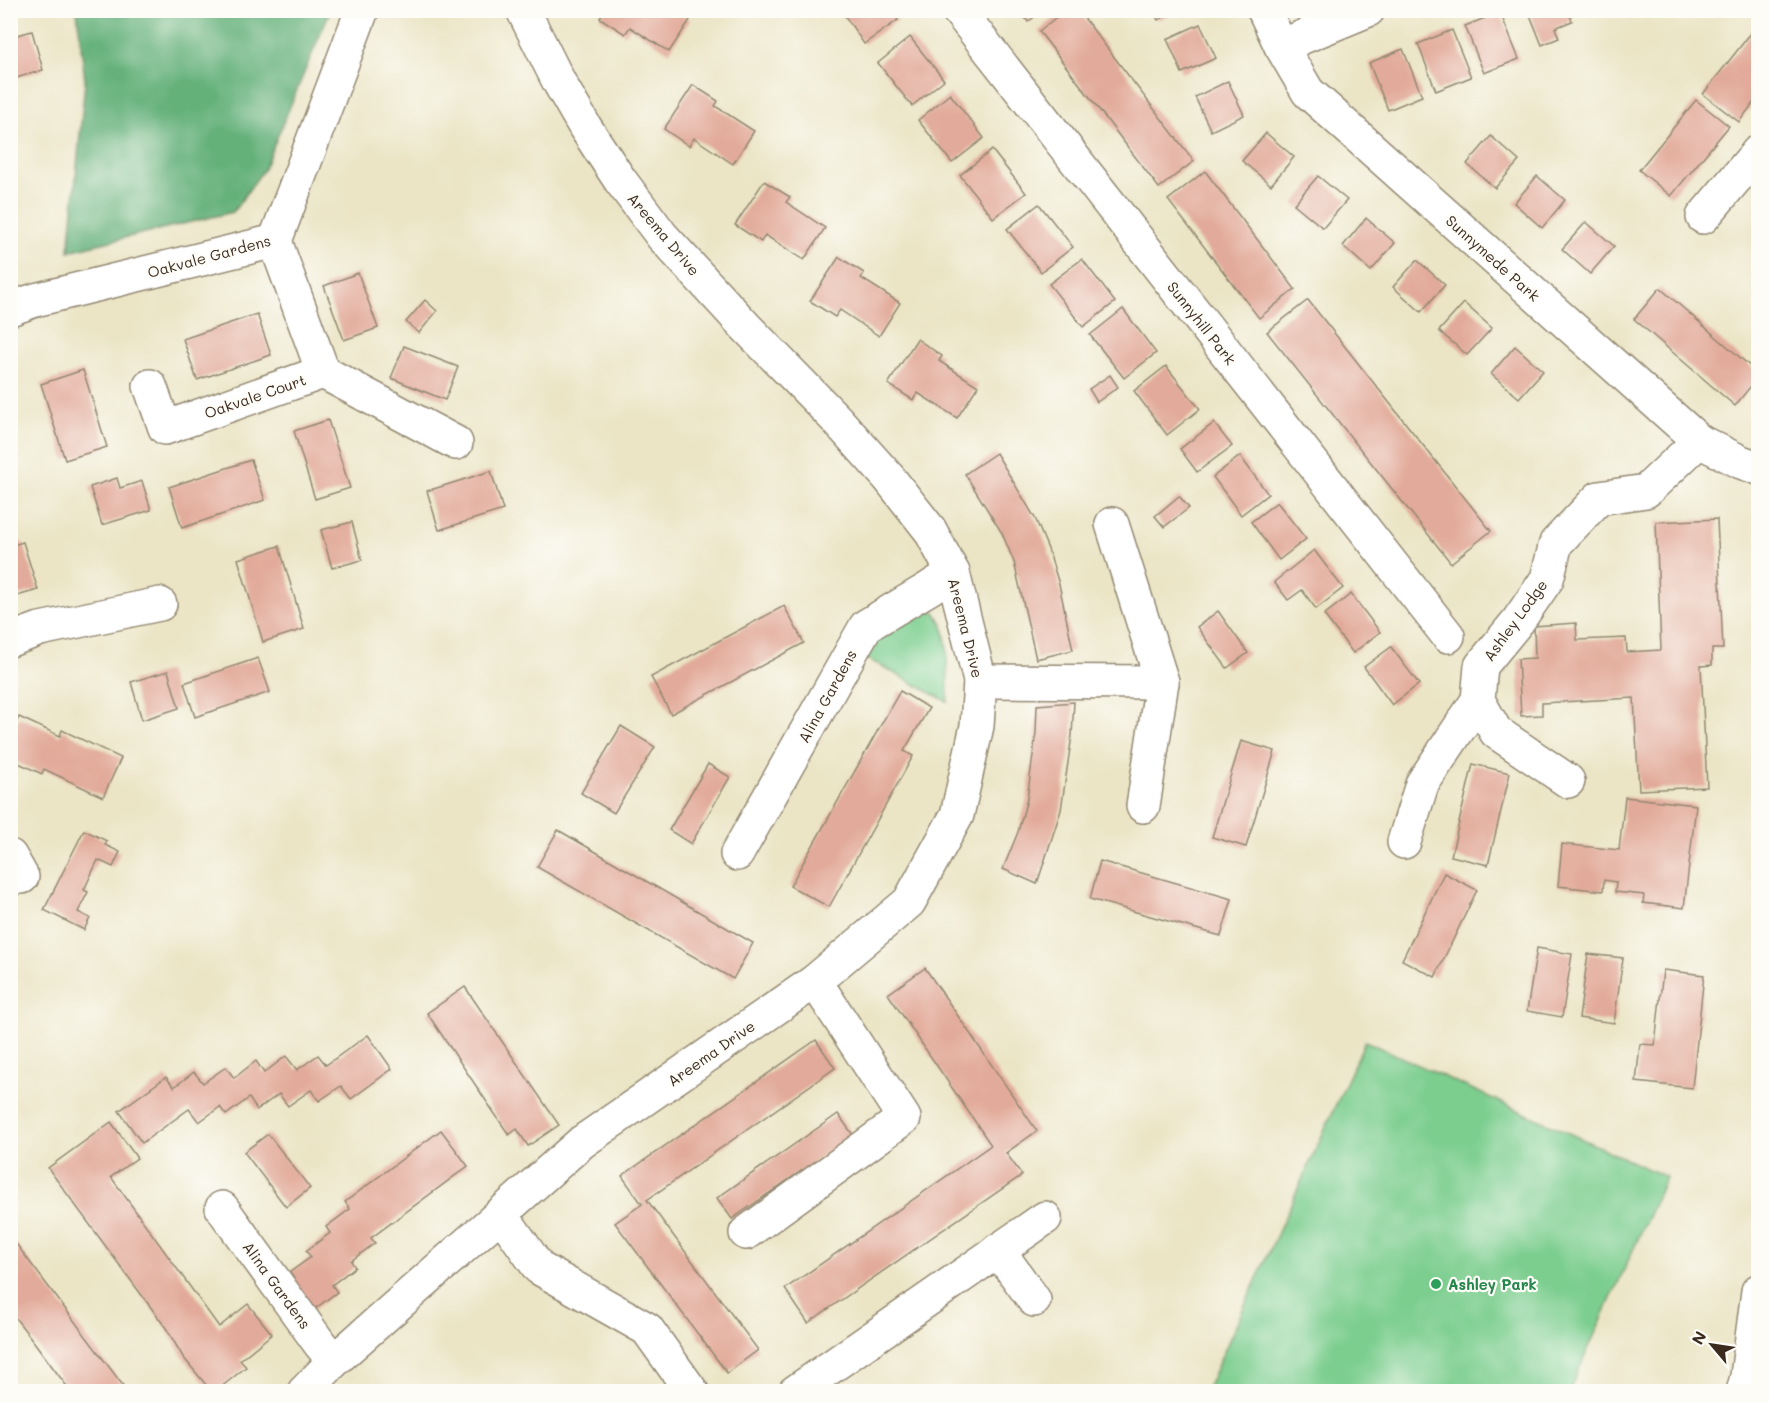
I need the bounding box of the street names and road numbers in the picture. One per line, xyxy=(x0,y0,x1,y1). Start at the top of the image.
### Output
street label: Areema Drive xyxy=(623,188,705,280)
street label: Sunnymede Park xyxy=(1442,210,1544,306)
street label: Oakvale Gardens xyxy=(145,230,273,282)
street label: Sunnyhill Park xyxy=(1163,277,1241,369)
street label: Oakvale Court xyxy=(202,369,308,423)
street label: Ashley Lodge xyxy=(1479,575,1551,665)
street label: Areema Drive xyxy=(944,576,988,680)
street label: Alina Gardens xyxy=(793,646,861,746)
street label: Areema Drive xyxy=(663,1015,759,1091)
street label: Alina Gardens xyxy=(238,1237,316,1333)

